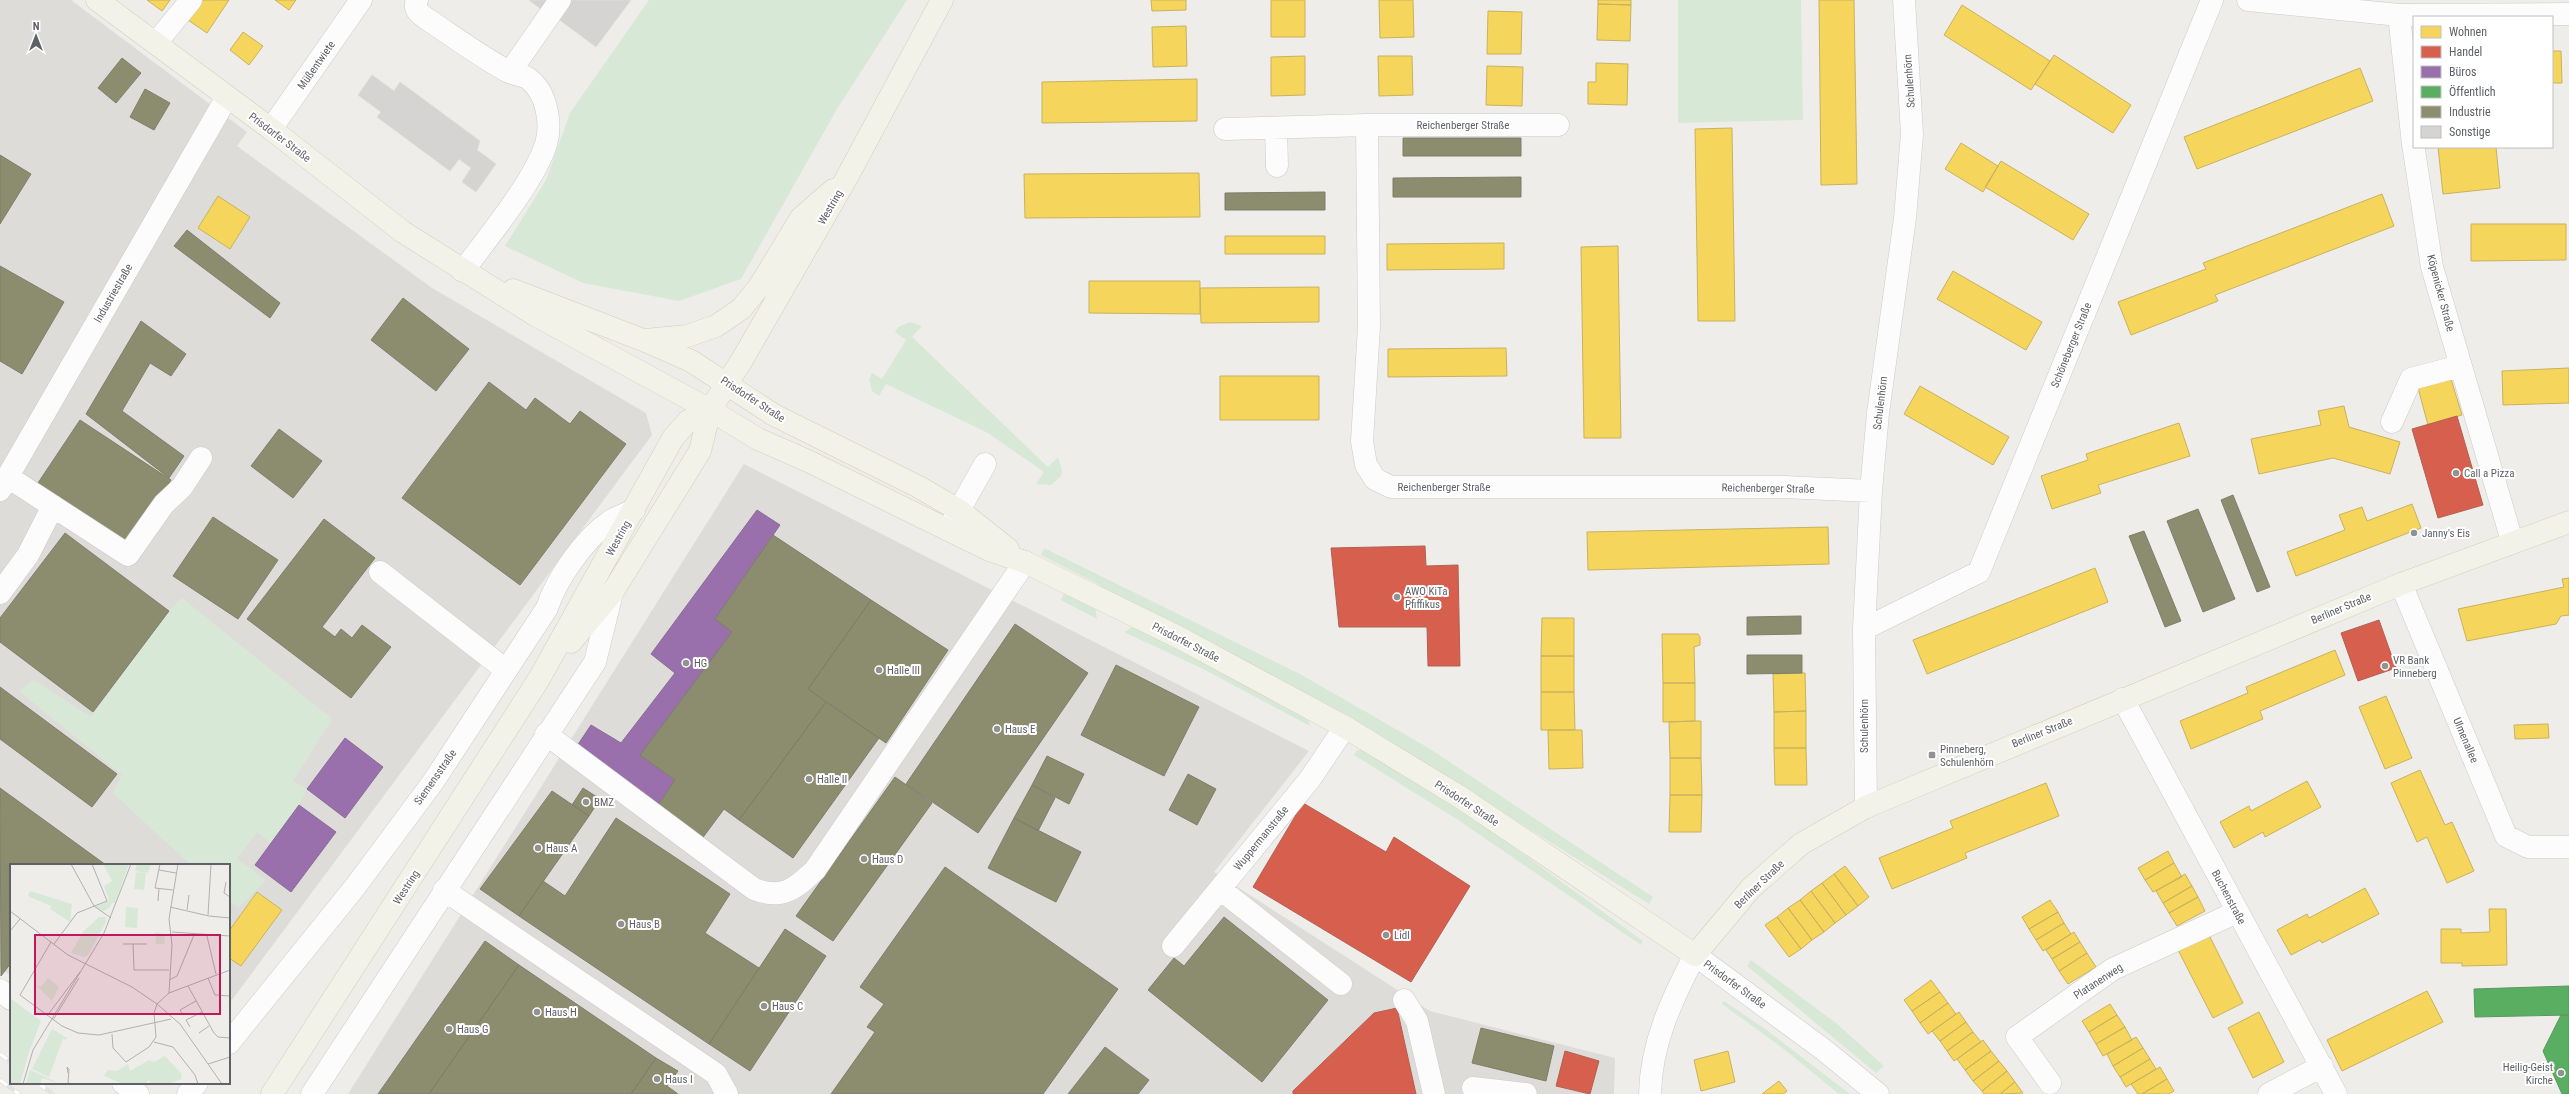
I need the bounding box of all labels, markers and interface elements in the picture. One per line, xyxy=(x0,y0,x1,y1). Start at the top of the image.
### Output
north arrow xyxy=(16,16,56,56)
legend xyxy=(2413,16,2553,148)
text: N xyxy=(33,20,40,33)
text: Wohnen xyxy=(2449,25,2487,39)
street label: Müßentwiete xyxy=(295,38,338,92)
text: Handel xyxy=(2449,45,2482,59)
street label: Schulenhörn xyxy=(1901,54,1918,108)
text: Büros xyxy=(2449,65,2476,79)
text: Öffentlich xyxy=(2449,84,2496,99)
text: Industrie xyxy=(2449,105,2491,119)
street label: Prisdorfer Straße xyxy=(246,110,313,165)
street label: Reichenberger Straße xyxy=(1417,119,1509,132)
text: Sonstige xyxy=(2449,125,2491,139)
street label: Westring xyxy=(815,187,846,227)
street label: Köpenicker Straße xyxy=(2424,253,2457,333)
street label: Industriestraße xyxy=(91,262,135,325)
street label: Schöneberger Straße xyxy=(2048,301,2094,390)
street label: Prisdorfer Straße xyxy=(718,374,787,425)
street label: Schulenhörn xyxy=(1871,376,1890,431)
place label: Call a Pizza xyxy=(2464,467,2514,480)
marker: Call a Pizza xyxy=(2451,468,2461,478)
street label: Reichenberger Straße xyxy=(1398,481,1490,494)
street label: Reichenberger Straße xyxy=(1721,481,1815,496)
street label: Westring xyxy=(603,518,633,558)
place label: Janny's Eis xyxy=(2422,527,2470,540)
marker: Janny's Eis xyxy=(2409,528,2419,538)
place label: AWO KiTa Pfiffikus xyxy=(1405,585,1447,611)
street label: Berliner Straße xyxy=(2309,590,2373,627)
marker: AWO KiTa Pfiffikus xyxy=(1392,592,1402,602)
street label: Prisdorfer Straße xyxy=(1150,620,1222,665)
place label: VR Bank Pinneberg xyxy=(2393,654,2437,680)
place label: HG xyxy=(694,657,707,670)
marker: HG xyxy=(681,658,691,668)
marker: VR Bank Pinneberg xyxy=(2380,661,2390,671)
place label: Halle III xyxy=(887,664,920,677)
marker: Halle III xyxy=(874,665,884,675)
street label: Schulenhörn xyxy=(1858,699,1871,753)
street label: Berliner Straße xyxy=(2010,714,2074,751)
street label: Ulmenallee xyxy=(2450,716,2481,765)
place label: Haus E xyxy=(1005,723,1036,736)
marker: Haus E xyxy=(992,724,1002,734)
place label: Pinneberg, Schulenhörn xyxy=(1940,743,1994,769)
street label: Siemensstraße xyxy=(412,747,459,808)
marker: Pinneberg, Schulenhörn xyxy=(1927,750,1937,760)
place label: Halle II xyxy=(817,773,847,786)
marker: Halle II xyxy=(804,774,814,784)
street label: Prisdorfer Straße xyxy=(1432,778,1501,829)
place label: BMZ xyxy=(594,796,614,809)
marker: BMZ xyxy=(581,797,591,807)
street label: Wuppermanstraße xyxy=(1231,803,1291,873)
place label: Haus A xyxy=(546,842,578,855)
marker: Haus A xyxy=(533,843,543,853)
place label: Haus D xyxy=(872,853,903,866)
marker: Haus D xyxy=(859,854,869,864)
street label: Berliner Straße xyxy=(1732,857,1787,911)
inset map xyxy=(10,864,230,1084)
street label: Westring xyxy=(391,868,422,907)
street label: Buchenstraße xyxy=(2209,868,2248,927)
place label: Haus B xyxy=(629,918,660,931)
marker: Haus B xyxy=(616,919,626,929)
place label: Lidl xyxy=(1394,929,1410,942)
marker: Lidl xyxy=(1381,930,1391,940)
street label: Prisdorfer Straße xyxy=(1701,957,1768,1011)
street label: Platanenweg xyxy=(2071,961,2125,1002)
place label: Haus C xyxy=(772,1000,803,1013)
marker: Haus C xyxy=(759,1001,769,1011)
place label: Haus H xyxy=(545,1006,577,1019)
marker: Haus H xyxy=(532,1007,542,1017)
place label: Haus G xyxy=(457,1023,488,1036)
marker: Haus G xyxy=(444,1024,454,1034)
place label: Heilig-Geist Kirche xyxy=(2503,1061,2553,1087)
marker: Heilig-Geist Kirche xyxy=(2556,1068,2566,1078)
place label: Haus I xyxy=(665,1073,693,1086)
marker: Haus I xyxy=(652,1074,662,1084)

